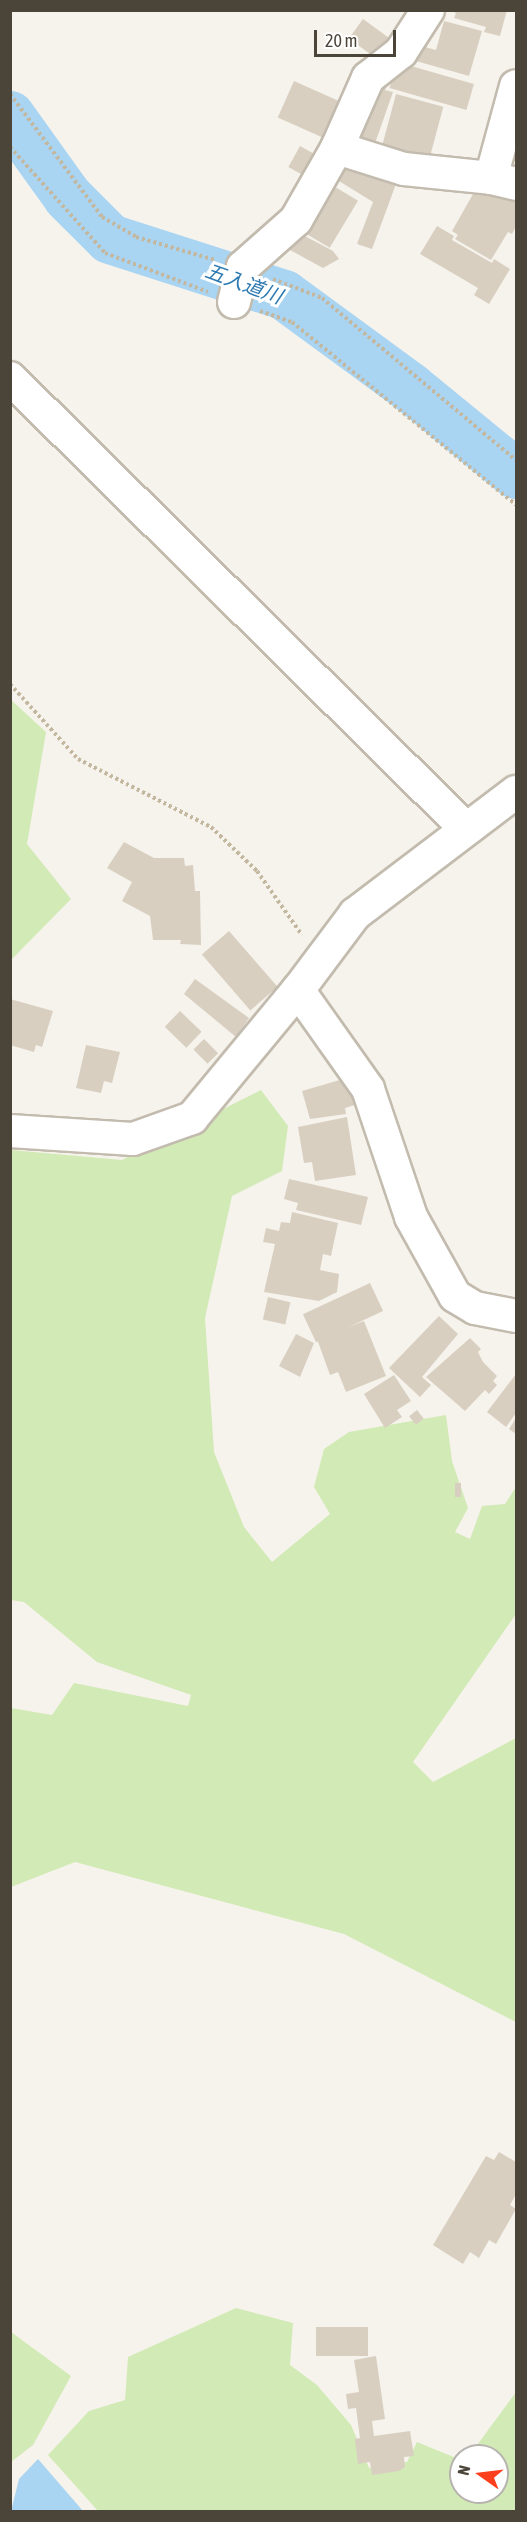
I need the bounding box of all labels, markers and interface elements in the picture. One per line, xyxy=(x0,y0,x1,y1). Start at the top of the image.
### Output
scale bar xyxy=(317,18,400,56)
text: 20 m xyxy=(325,30,357,51)
water label: 五入道川 xyxy=(202,258,286,308)
north arrow xyxy=(449,2444,509,2504)
text: N xyxy=(454,2463,473,2477)

